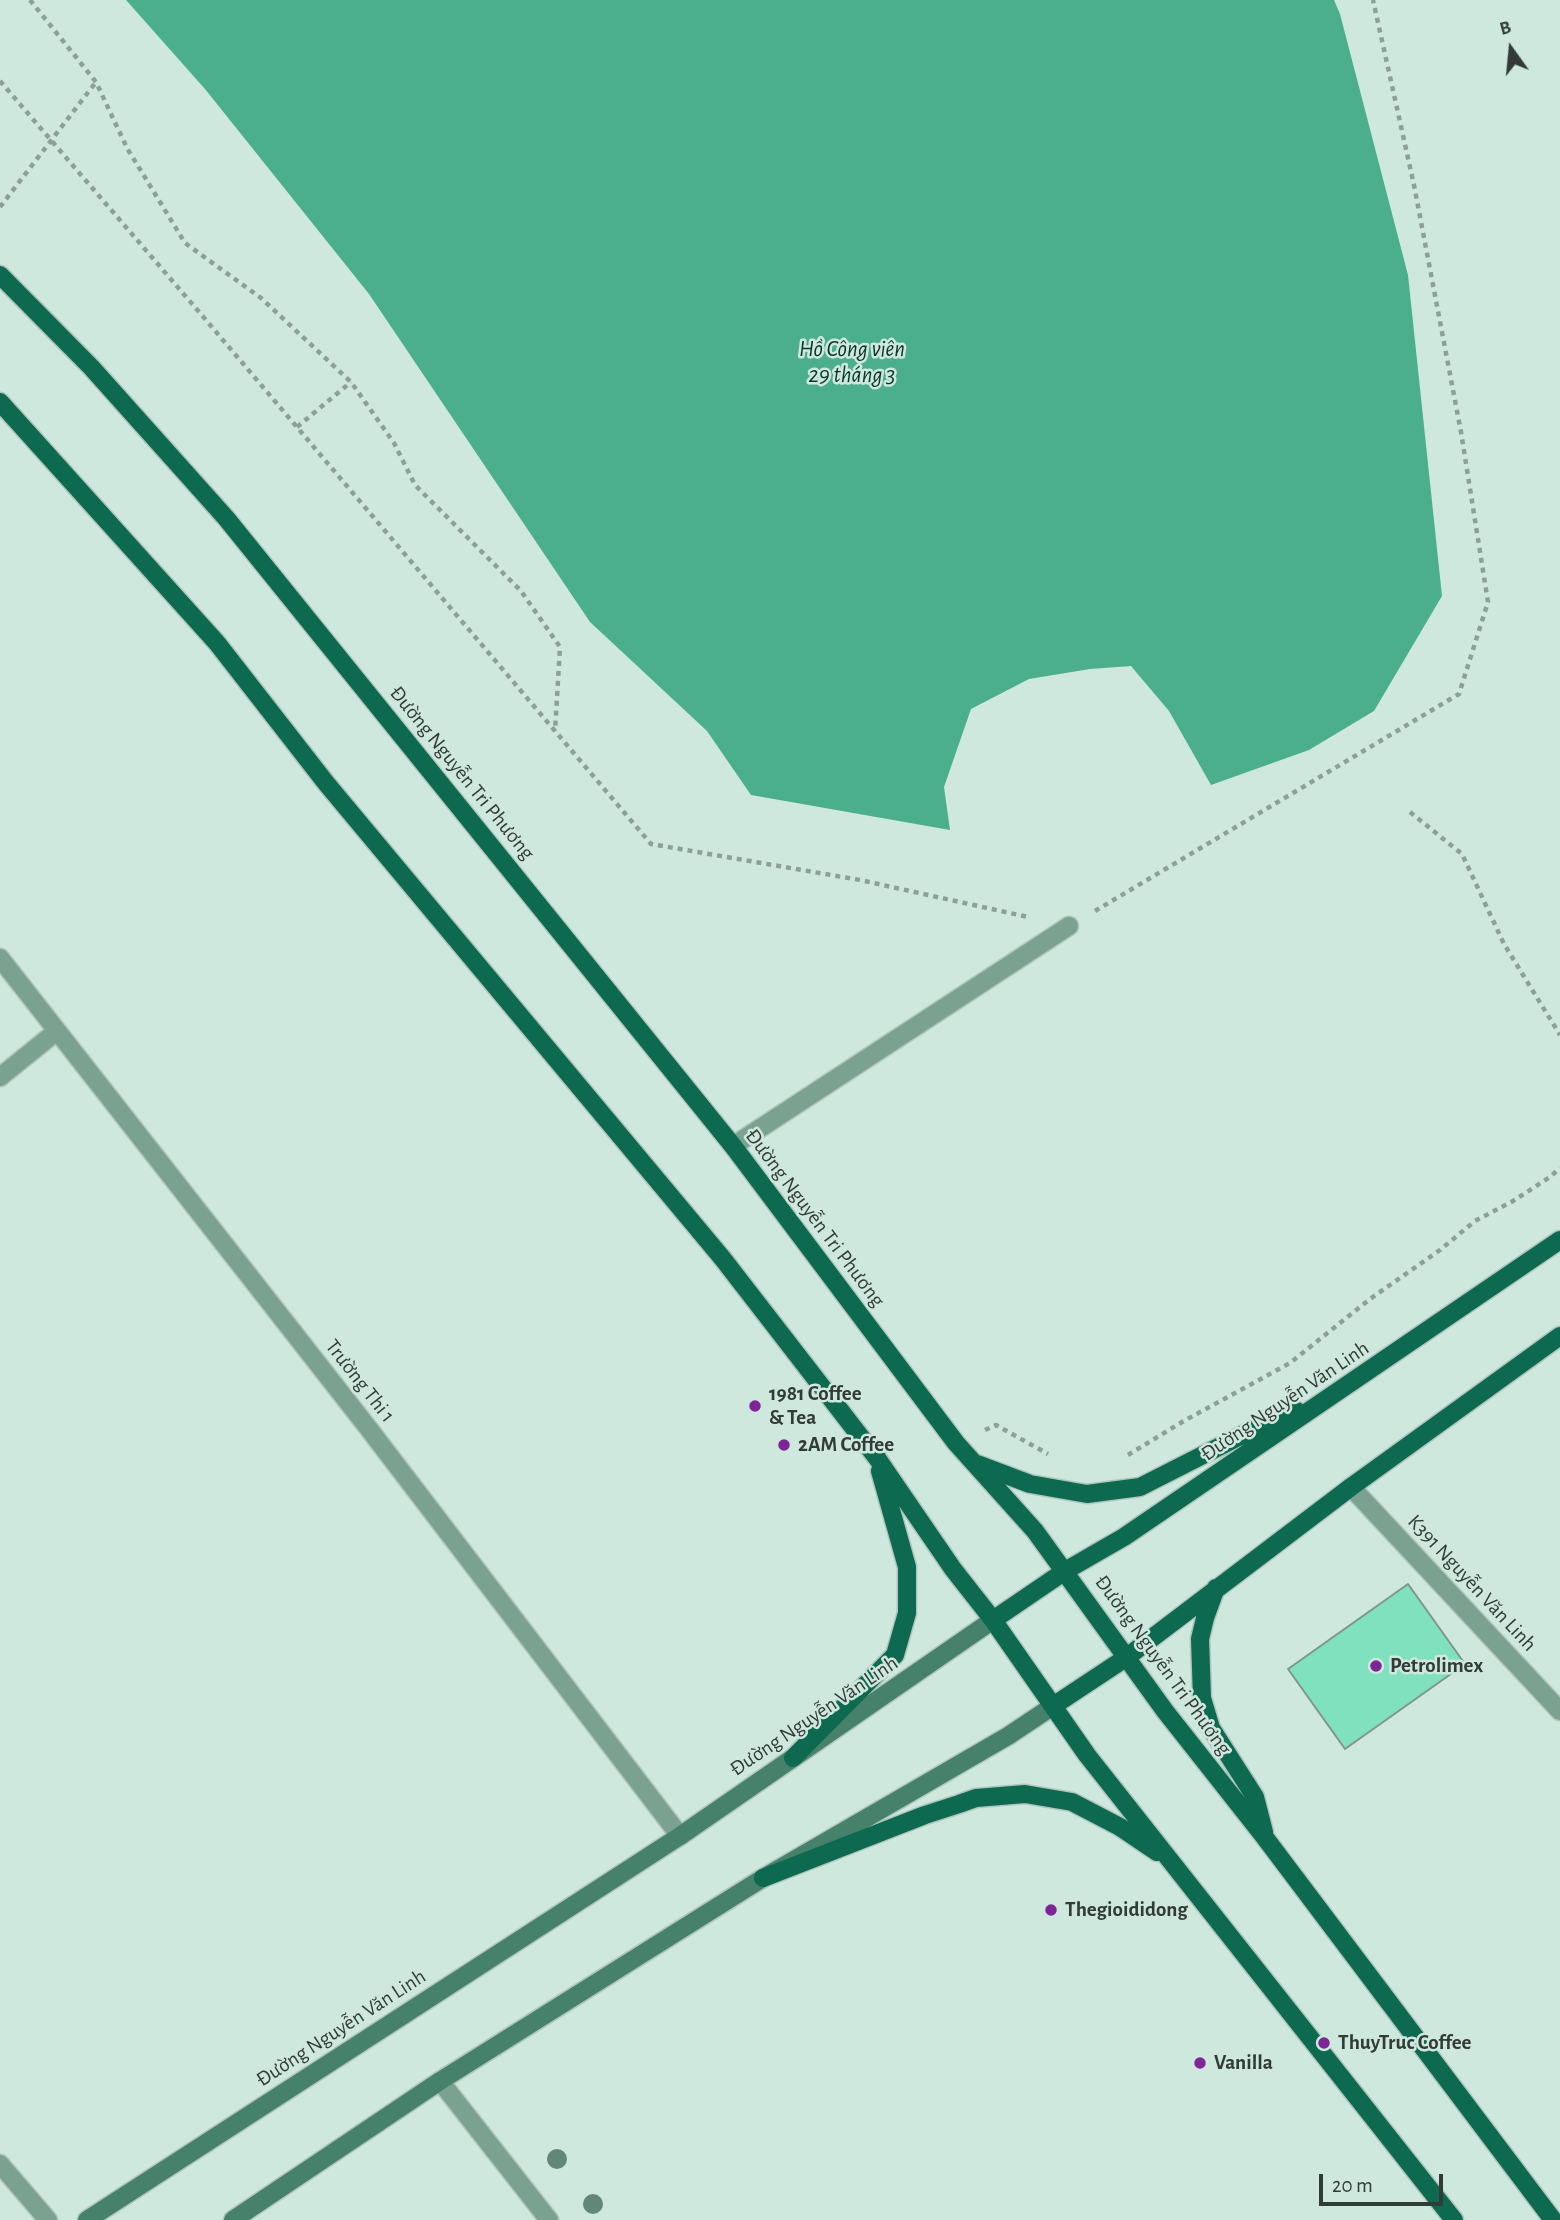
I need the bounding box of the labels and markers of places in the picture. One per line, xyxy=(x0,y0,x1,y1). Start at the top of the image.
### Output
place label: 1981 Coffee & Tea xyxy=(769,1381,862,1431)
marker: 1981 Coffee & Tea xyxy=(747,1398,763,1414)
place label: 2AM Coffee xyxy=(798,1432,894,1458)
marker: 2AM Coffee xyxy=(776,1437,792,1453)
place label: Petrolimex xyxy=(1390,1653,1483,1679)
marker: Petrolimex xyxy=(1368,1658,1384,1674)
place label: Thegioididong xyxy=(1065,1897,1188,1923)
marker: Thegioididong xyxy=(1043,1902,1059,1918)
place label: ThuyTruc Coffee xyxy=(1338,2030,1471,2056)
marker: ThuyTruc Coffee xyxy=(1316,2035,1332,2051)
place label: Vanilla xyxy=(1214,2050,1273,2076)
marker: Vanilla xyxy=(1192,2055,1208,2071)

